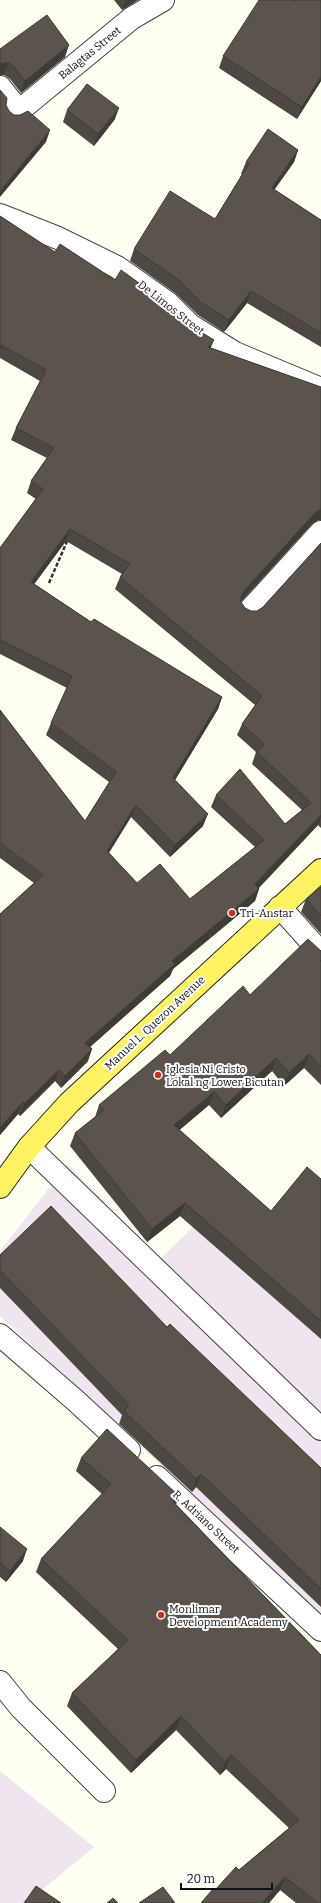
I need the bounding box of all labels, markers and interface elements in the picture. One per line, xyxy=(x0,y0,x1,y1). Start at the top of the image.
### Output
street label: Balagtas Street xyxy=(56,24,124,82)
street label: De Limos Street xyxy=(135,278,207,338)
place label: Tri-Anstar xyxy=(240,907,294,920)
marker: Tri-Anstar xyxy=(227,908,237,918)
street label: Manuel L. Quezon Avenue xyxy=(102,973,208,1073)
place label: Iglesia Ni Cristo Lokal ng Lower Bicutan xyxy=(166,1063,284,1089)
marker: Iglesia Ni Cristo Lokal ng Lower Bicutan xyxy=(153,1070,163,1080)
street label: R. Adriano Street xyxy=(170,1488,242,1556)
place label: Monlimar Development Academy xyxy=(169,1603,288,1629)
marker: Monlimar Development Academy xyxy=(156,1610,166,1620)
scale bar xyxy=(181,1865,272,1891)
text: 20 m xyxy=(187,1872,216,1886)

